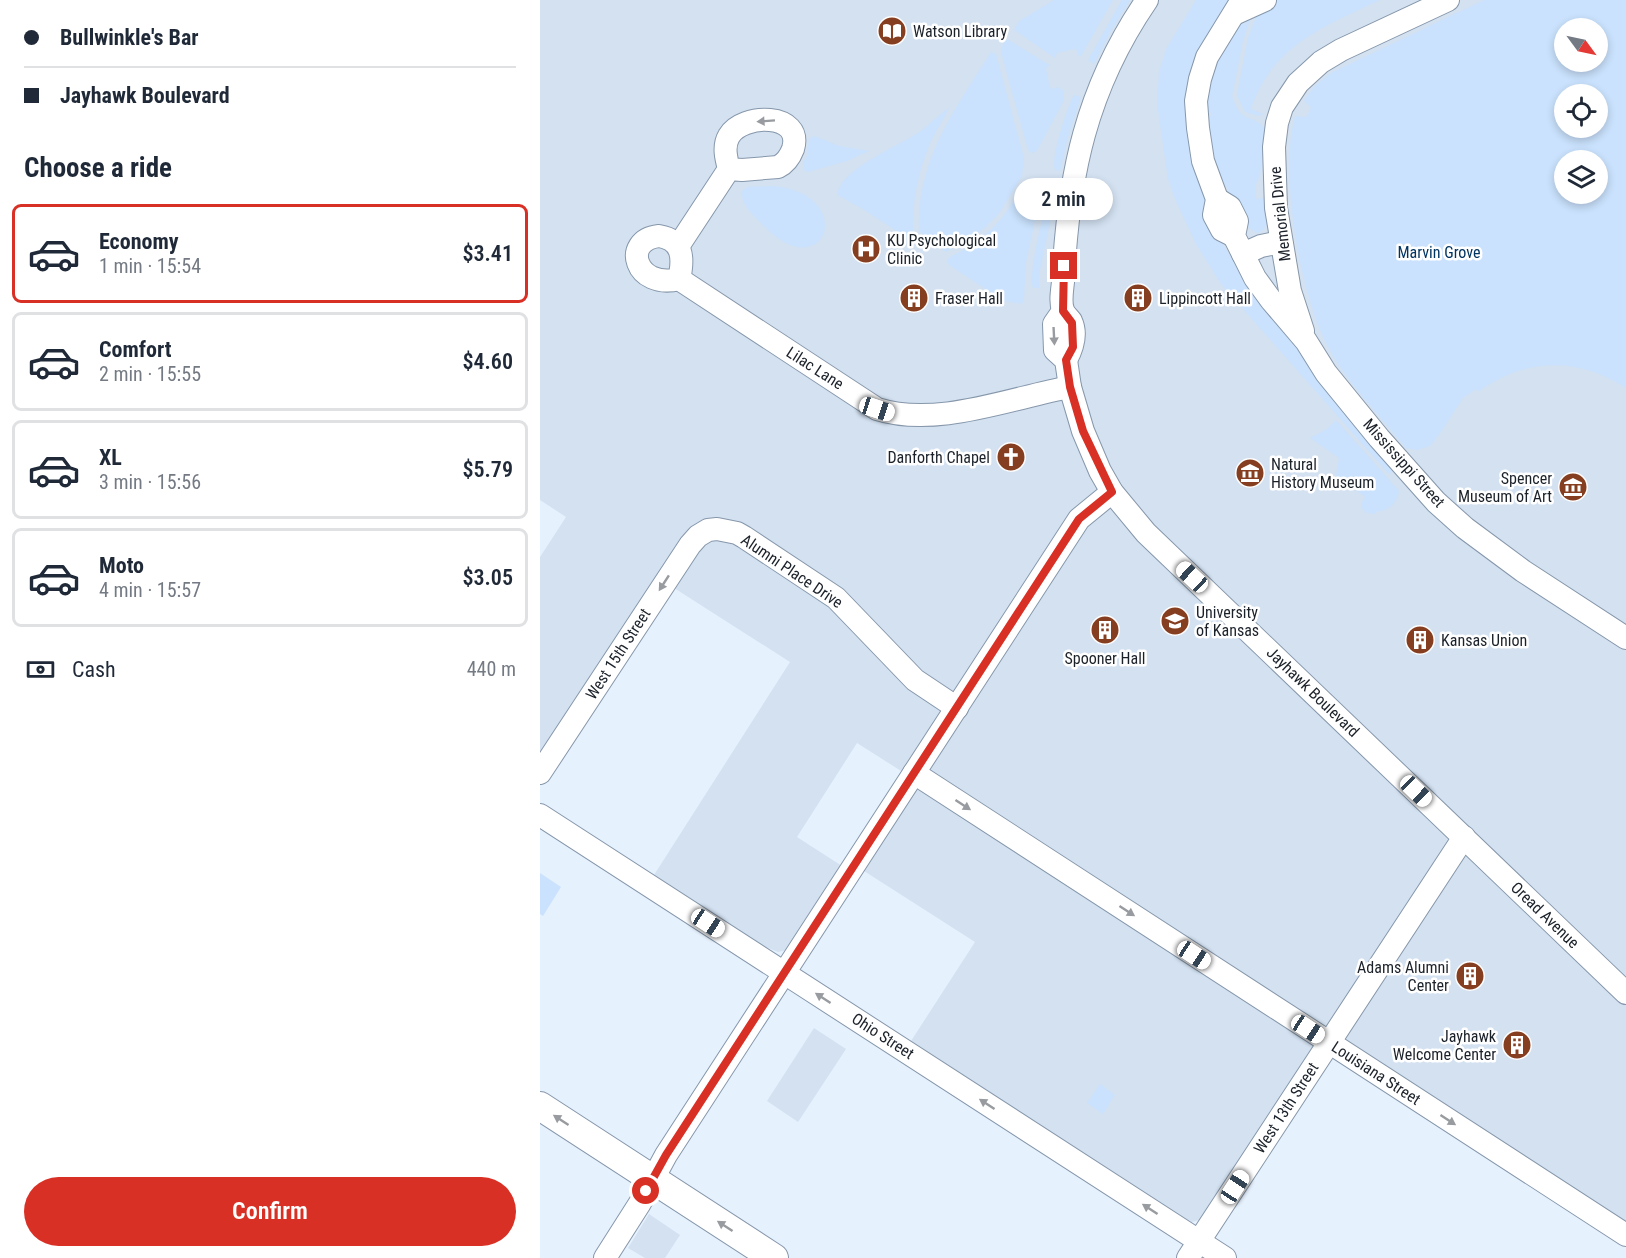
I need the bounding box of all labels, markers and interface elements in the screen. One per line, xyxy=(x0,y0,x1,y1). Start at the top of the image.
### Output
library icon: Watson Library xyxy=(876,15,908,47)
north arrow xyxy=(1554,18,1608,72)
map controls xyxy=(1554,18,1608,204)
place label: Watson Library xyxy=(913,22,1007,41)
text: Bullwinkle's Bar xyxy=(60,25,199,50)
text: Jayhawk Boulevard xyxy=(60,83,230,108)
button: locate xyxy=(1554,84,1608,138)
one-way arrow xyxy=(756,116,775,125)
button: layers xyxy=(1554,150,1608,204)
text: Choose a ride xyxy=(24,152,172,184)
street label: Memorial Drive xyxy=(1266,166,1294,262)
callout: 2 min xyxy=(1014,179,1114,221)
text: 2 min xyxy=(1041,187,1086,211)
icon: car xyxy=(27,227,81,281)
text: Economy xyxy=(99,229,179,254)
place label: KU Psychological Clinic xyxy=(887,231,996,268)
hospital icon: KU Psychological Clinic xyxy=(850,233,882,265)
text: $3.41 xyxy=(462,241,513,266)
park label: Marvin Grove xyxy=(1397,243,1481,262)
route end xyxy=(1050,252,1077,279)
text: 1 min · 15:54 xyxy=(99,254,201,278)
building icon: Fraser Hall xyxy=(898,282,930,314)
building icon: Lippincott Hall xyxy=(1122,282,1154,314)
place label: Fraser Hall xyxy=(935,289,1003,308)
place label: Lippincott Hall xyxy=(1159,289,1251,308)
one-way arrow xyxy=(1050,327,1059,346)
icon: car xyxy=(27,335,81,389)
text: Comfort xyxy=(99,337,172,362)
street label: Lilac Lane xyxy=(783,343,847,393)
text: $4.60 xyxy=(462,349,513,374)
text: 2 min · 15:55 xyxy=(99,362,201,386)
car xyxy=(857,395,897,423)
street label: Mississippi Street xyxy=(1359,415,1449,512)
church icon: Danforth Chapel xyxy=(995,441,1027,473)
icon: car xyxy=(27,443,81,497)
text: XL xyxy=(99,445,122,470)
place label: Danforth Chapel xyxy=(887,448,990,467)
place label: Natural History Museum xyxy=(1271,455,1374,492)
text: $5.79 xyxy=(462,457,513,482)
museum icon: Natural History Museum xyxy=(1234,457,1266,489)
place label: Spencer Museum of Art xyxy=(1458,469,1552,506)
text: 3 min · 15:56 xyxy=(99,470,201,494)
museum icon: Spencer Museum of Art xyxy=(1557,471,1589,503)
street label: Alumni Place Drive xyxy=(738,530,846,612)
icon: car xyxy=(27,551,81,605)
text: Moto xyxy=(99,553,144,578)
car xyxy=(1173,558,1211,596)
text: $3.05 xyxy=(462,565,513,590)
one-way arrow xyxy=(659,575,670,592)
text: 4 min · 15:57 xyxy=(99,578,201,602)
place label: University of Kansas xyxy=(1196,603,1259,640)
street label: West 15th Street xyxy=(582,605,655,703)
school or university icon: University of Kansas xyxy=(1159,605,1191,637)
building icon: Spooner Hall xyxy=(1089,614,1121,646)
building icon: Kansas Union xyxy=(1404,624,1436,656)
place label: Kansas Union xyxy=(1441,631,1527,650)
street label: Jayhawk Boulevard xyxy=(1263,643,1363,741)
place label: Spooner Hall xyxy=(1065,649,1145,668)
icon: cash xyxy=(24,653,57,686)
text: Cash xyxy=(72,657,116,682)
text: 440 m xyxy=(467,657,516,681)
car xyxy=(1397,772,1435,810)
one-way arrow xyxy=(955,799,971,811)
street label: Oread Avenue xyxy=(1507,878,1583,952)
one-way arrow xyxy=(1119,905,1135,916)
car xyxy=(688,906,728,940)
car xyxy=(1174,938,1214,972)
place label: Adams Alumni Center xyxy=(1357,958,1449,995)
building icon: Adams Alumni Center xyxy=(1454,960,1486,992)
one-way arrow xyxy=(815,992,831,1003)
street label: Ohio Street xyxy=(848,1009,918,1063)
car xyxy=(1288,1012,1328,1046)
place label: Jayhawk Welcome Center xyxy=(1393,1027,1497,1064)
building icon: Jayhawk Welcome Center xyxy=(1501,1029,1533,1061)
street label: Louisiana Street xyxy=(1328,1037,1424,1109)
street label: West 13th Street xyxy=(1250,1059,1323,1157)
one-way arrow xyxy=(978,1098,995,1109)
one-way arrow xyxy=(554,1114,570,1126)
one-way arrow xyxy=(1440,1114,1456,1126)
car xyxy=(1218,1167,1252,1207)
button: Confirm xyxy=(24,1177,516,1246)
route start xyxy=(632,1177,659,1204)
one-way arrow xyxy=(1142,1204,1158,1215)
one-way arrow xyxy=(717,1221,733,1232)

